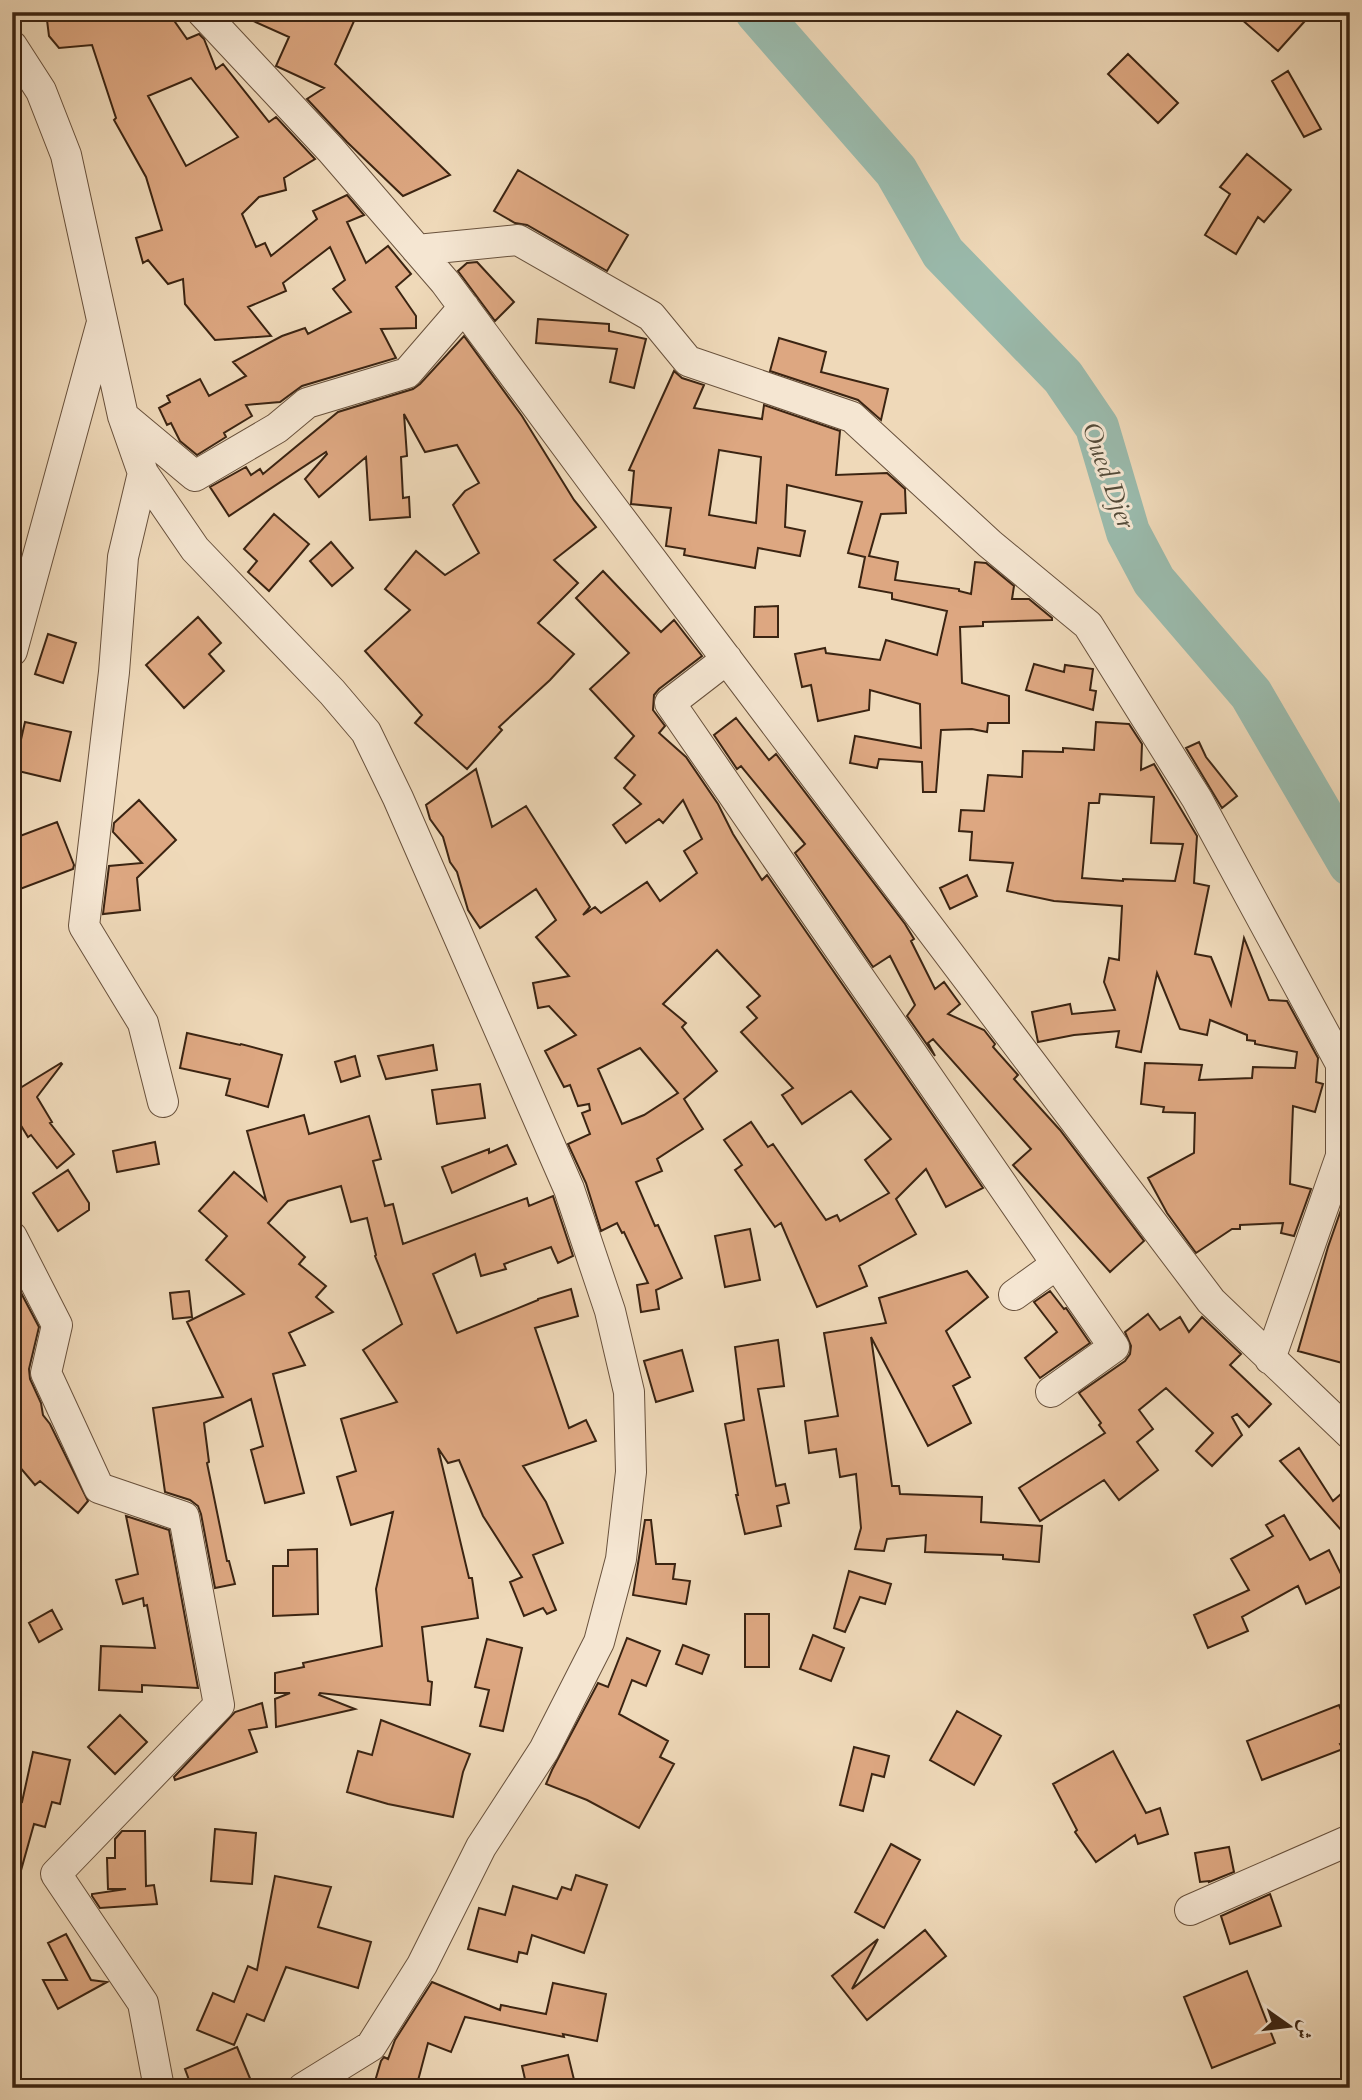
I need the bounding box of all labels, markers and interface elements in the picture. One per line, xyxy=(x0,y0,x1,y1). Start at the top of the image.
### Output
water label: Oued Djer xyxy=(1073,417,1144,534)
north arrow xyxy=(1254,1992,1324,2062)
text: ش xyxy=(1290,2018,1319,2042)

